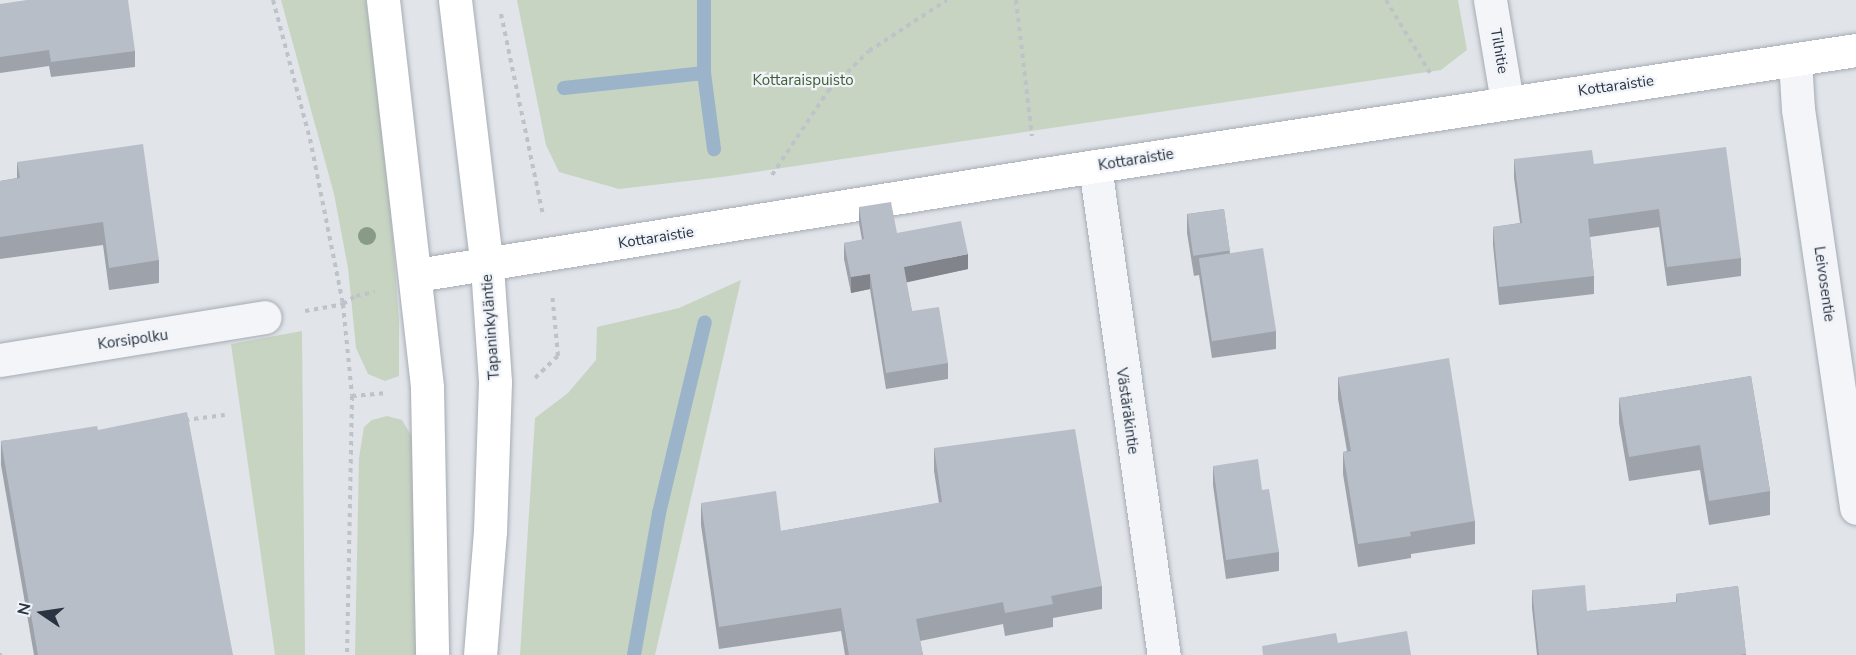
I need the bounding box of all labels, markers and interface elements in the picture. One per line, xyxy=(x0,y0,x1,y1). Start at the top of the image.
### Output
street label: Tilhitie xyxy=(1486,27,1512,75)
park label: Kottaraispuisto xyxy=(753,72,853,90)
street label: Kottaraistie xyxy=(1577,72,1655,100)
street label: Kottaraistie xyxy=(1097,145,1175,175)
street label: Kottaraistie xyxy=(617,223,695,253)
street label: Leivosentie xyxy=(1810,245,1838,323)
street label: Tapaninkyläntie xyxy=(478,274,504,380)
street label: Korsipolku xyxy=(97,326,169,354)
street label: Västäräkintie xyxy=(1112,367,1142,455)
north arrow xyxy=(12,583,72,643)
text: N xyxy=(12,601,37,617)

